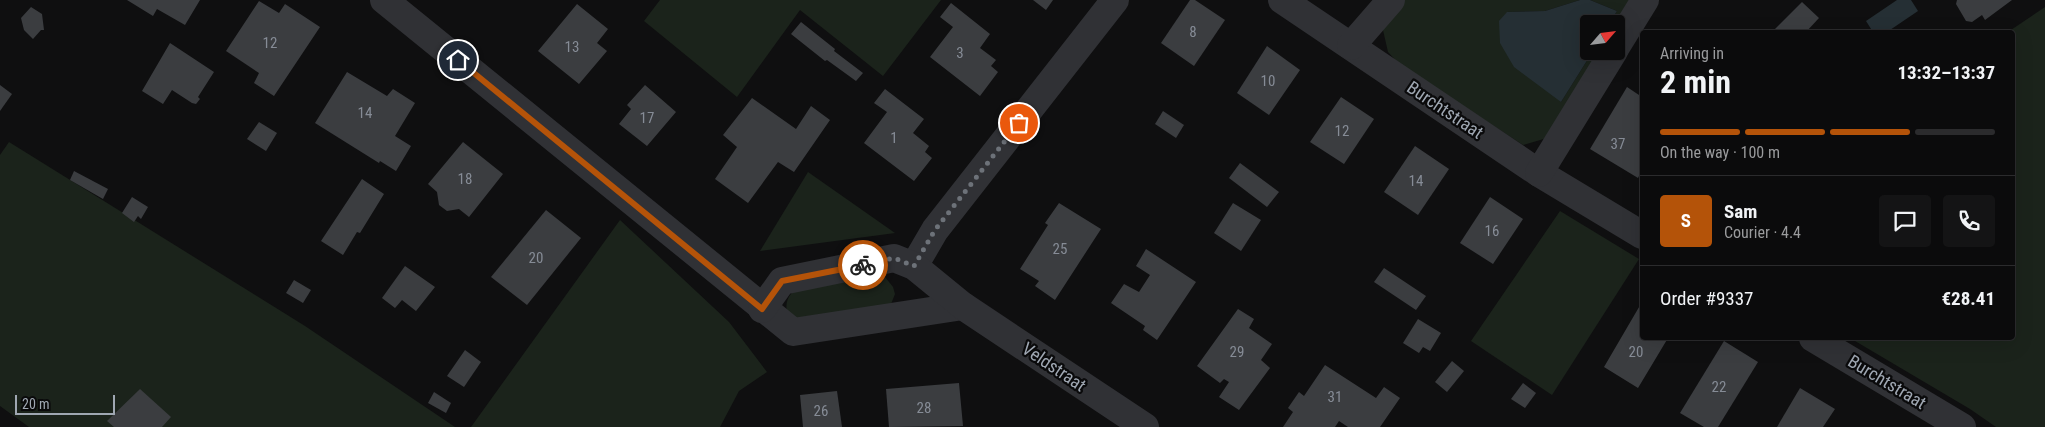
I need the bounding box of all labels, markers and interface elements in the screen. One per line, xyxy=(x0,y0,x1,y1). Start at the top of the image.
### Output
north arrow xyxy=(1580,15,1625,60)
map controls xyxy=(1580,15,1625,60)
house number: 8 xyxy=(1189,23,1197,41)
house number: 12 xyxy=(263,34,277,52)
house number: 13 xyxy=(565,38,579,56)
pin xyxy=(437,39,479,81)
house number: 3 xyxy=(956,44,964,62)
text: Arriving in xyxy=(1660,44,1724,63)
icon: home xyxy=(444,46,472,74)
text: 13:32–13:37 xyxy=(1897,61,1995,84)
text: 2 min xyxy=(1660,63,1731,101)
house number: 10 xyxy=(1261,72,1275,90)
street label: Burchtstraat xyxy=(1403,76,1487,143)
pin xyxy=(998,102,1040,144)
house number: 14 xyxy=(358,104,372,122)
house number: 17 xyxy=(640,109,654,127)
icon: bag xyxy=(1005,109,1033,137)
house number: 12 xyxy=(1335,122,1349,140)
house number: 1 xyxy=(890,129,898,147)
house number: 37 xyxy=(1611,135,1625,153)
text: On the way · 100 m xyxy=(1660,143,1780,162)
house number: 18 xyxy=(458,170,472,188)
house number: 14 xyxy=(1409,172,1423,190)
button: chat xyxy=(1879,195,1931,247)
button: phone xyxy=(1943,195,1995,247)
text: Sam xyxy=(1724,200,1757,223)
text: S xyxy=(1681,209,1691,232)
house number: 16 xyxy=(1485,222,1499,240)
text: Courier · 4.4 xyxy=(1724,223,1801,242)
courier xyxy=(838,240,888,290)
house number: 25 xyxy=(1053,240,1067,258)
house number: 20 xyxy=(529,249,543,267)
icon: bike xyxy=(849,251,877,279)
text: Order #9337 xyxy=(1660,287,1753,310)
text: €28.41 xyxy=(1941,287,1995,310)
street label: Veldstraat xyxy=(1018,338,1090,396)
house number: 29 xyxy=(1230,343,1244,361)
house number: 20 xyxy=(1629,343,1643,361)
street label: Burchtstraat xyxy=(1844,350,1930,413)
house number: 22 xyxy=(1712,378,1726,396)
house number: 31 xyxy=(1328,388,1342,406)
scale bar xyxy=(15,392,115,415)
text: 20 m xyxy=(22,396,50,412)
house number: 28 xyxy=(917,399,931,417)
house number: 26 xyxy=(814,402,828,420)

